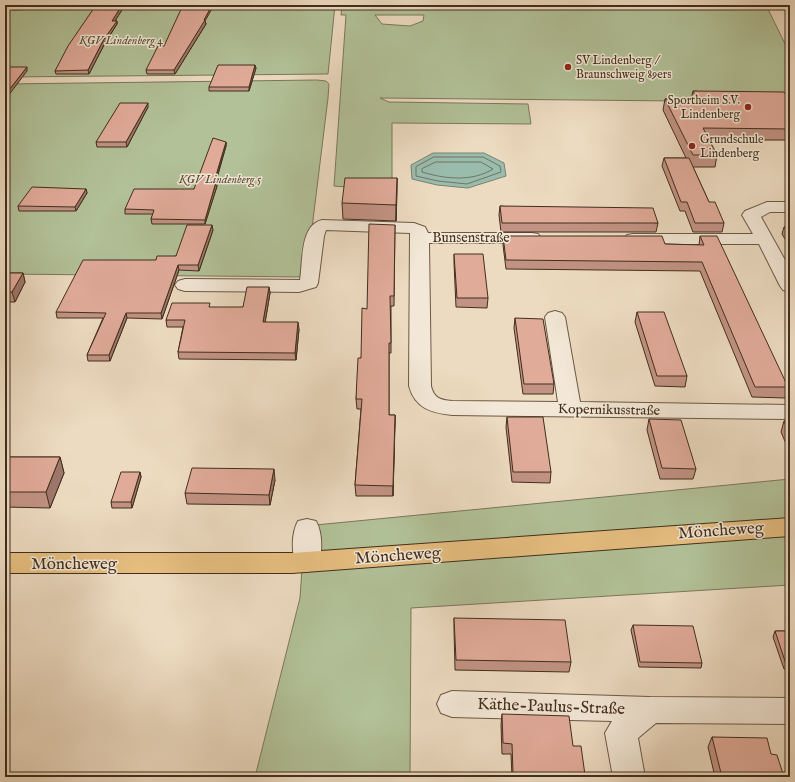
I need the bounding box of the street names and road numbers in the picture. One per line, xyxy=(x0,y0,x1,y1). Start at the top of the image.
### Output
street label: Bunsenstraße xyxy=(432,229,510,247)
street label: Kopernikusstraße xyxy=(558,400,661,420)
street label: Möncheweg xyxy=(677,517,765,544)
street label: Möncheweg xyxy=(354,542,442,569)
street label: Möncheweg xyxy=(31,554,118,575)
street label: Käthe-Paulus-Straße xyxy=(477,694,626,720)

